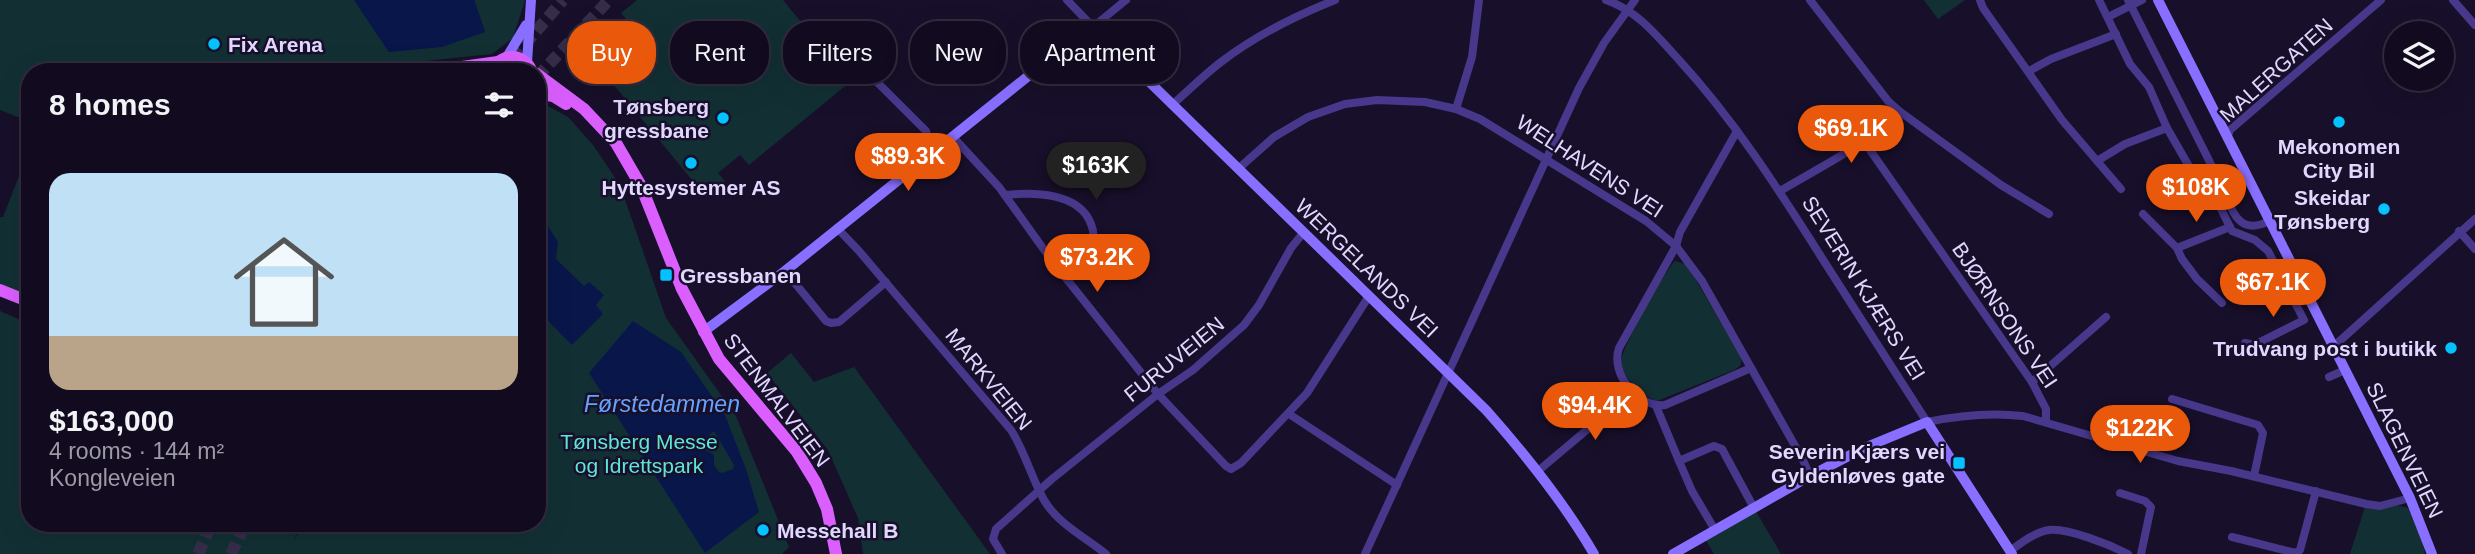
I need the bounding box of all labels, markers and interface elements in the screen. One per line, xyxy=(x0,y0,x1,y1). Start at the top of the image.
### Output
street label: MALERGATEN xyxy=(2215,14,2337,126)
chip: Buy xyxy=(567,21,656,84)
chip: Rent xyxy=(670,21,769,84)
chip: Filters xyxy=(783,21,896,84)
chip: New xyxy=(910,21,1006,84)
chip: Apartment xyxy=(1020,21,1179,84)
map controls xyxy=(2384,21,2454,91)
button: layers xyxy=(2384,21,2454,91)
place label: Fix Arena xyxy=(228,33,323,56)
marker: Fix Arena xyxy=(206,36,222,52)
icon: filters xyxy=(480,86,518,124)
text: 8 homes xyxy=(49,88,171,121)
place label: Tønsberg gressbane xyxy=(604,95,709,142)
pin: $69.1K xyxy=(1794,106,1908,165)
marker: Tønsberg gressbane xyxy=(715,110,731,126)
street label: WELHAVENS VEI xyxy=(1512,110,1668,222)
marker: Mekonomen City Bil xyxy=(2331,114,2347,130)
text: $69.1K xyxy=(1814,115,1888,141)
pin: $89.3K xyxy=(851,134,965,193)
place label: Mekonomen City Bil xyxy=(2278,135,2400,182)
pin: $163K xyxy=(1047,142,1145,202)
text: $89.3K xyxy=(871,143,945,169)
text: $163K xyxy=(1062,152,1130,178)
marker: Hyttesystemer AS xyxy=(683,155,699,171)
pin: $108K xyxy=(2147,164,2245,224)
text: $108K xyxy=(2162,174,2230,200)
place label: Hyttesystemer AS xyxy=(602,176,780,199)
place label: Skeidar Tønsberg xyxy=(2274,186,2370,233)
street label: SEVERIN KJÆRS VEI xyxy=(1798,192,1930,384)
street label: WERGELANDS VEI xyxy=(1291,194,1443,342)
marker: Skeidar Tønsberg xyxy=(2376,201,2392,217)
icon: home xyxy=(221,219,347,345)
pin: $73.2K xyxy=(1040,234,1154,294)
street label: BJØRNSONS VEI xyxy=(1948,238,2062,392)
text: $73.2K xyxy=(1060,244,1134,270)
pin: $67.1K xyxy=(2216,260,2330,319)
place label: Gressbanen xyxy=(680,264,801,287)
marker: Gressbanen xyxy=(658,267,674,283)
text: $67.1K xyxy=(2236,269,2310,295)
street label: FURUVEIEN xyxy=(1120,312,1228,406)
street label: MARKVEIEN xyxy=(941,324,1037,434)
street label: STENMALVEIEN xyxy=(719,329,835,471)
place label: Trudvang post i butikk xyxy=(2213,337,2437,360)
marker: Trudvang post i butikk xyxy=(2443,340,2459,356)
street label: SLAGENVEIEN xyxy=(2362,378,2448,522)
pin: $94.4K xyxy=(1538,382,1652,442)
water label: Førstedammen xyxy=(584,391,740,417)
text: $94.4K xyxy=(1558,392,1632,418)
text: $163,000 xyxy=(49,404,174,437)
pin: $122K xyxy=(2091,406,2189,465)
text: $122K xyxy=(2106,415,2174,441)
park label: Tønsberg Messe og Idrettspark xyxy=(560,430,718,477)
text: 4 rooms · 144 m² xyxy=(49,438,224,464)
place label: Severin Kjærs vei Gyldenløves gate xyxy=(1769,440,1945,487)
marker: Severin Kjærs vei Gyldenløves gate xyxy=(1951,455,1967,471)
text: Kongleveien xyxy=(49,465,176,491)
place label: Messehall B xyxy=(777,519,898,542)
marker: Messehall B xyxy=(755,522,771,538)

